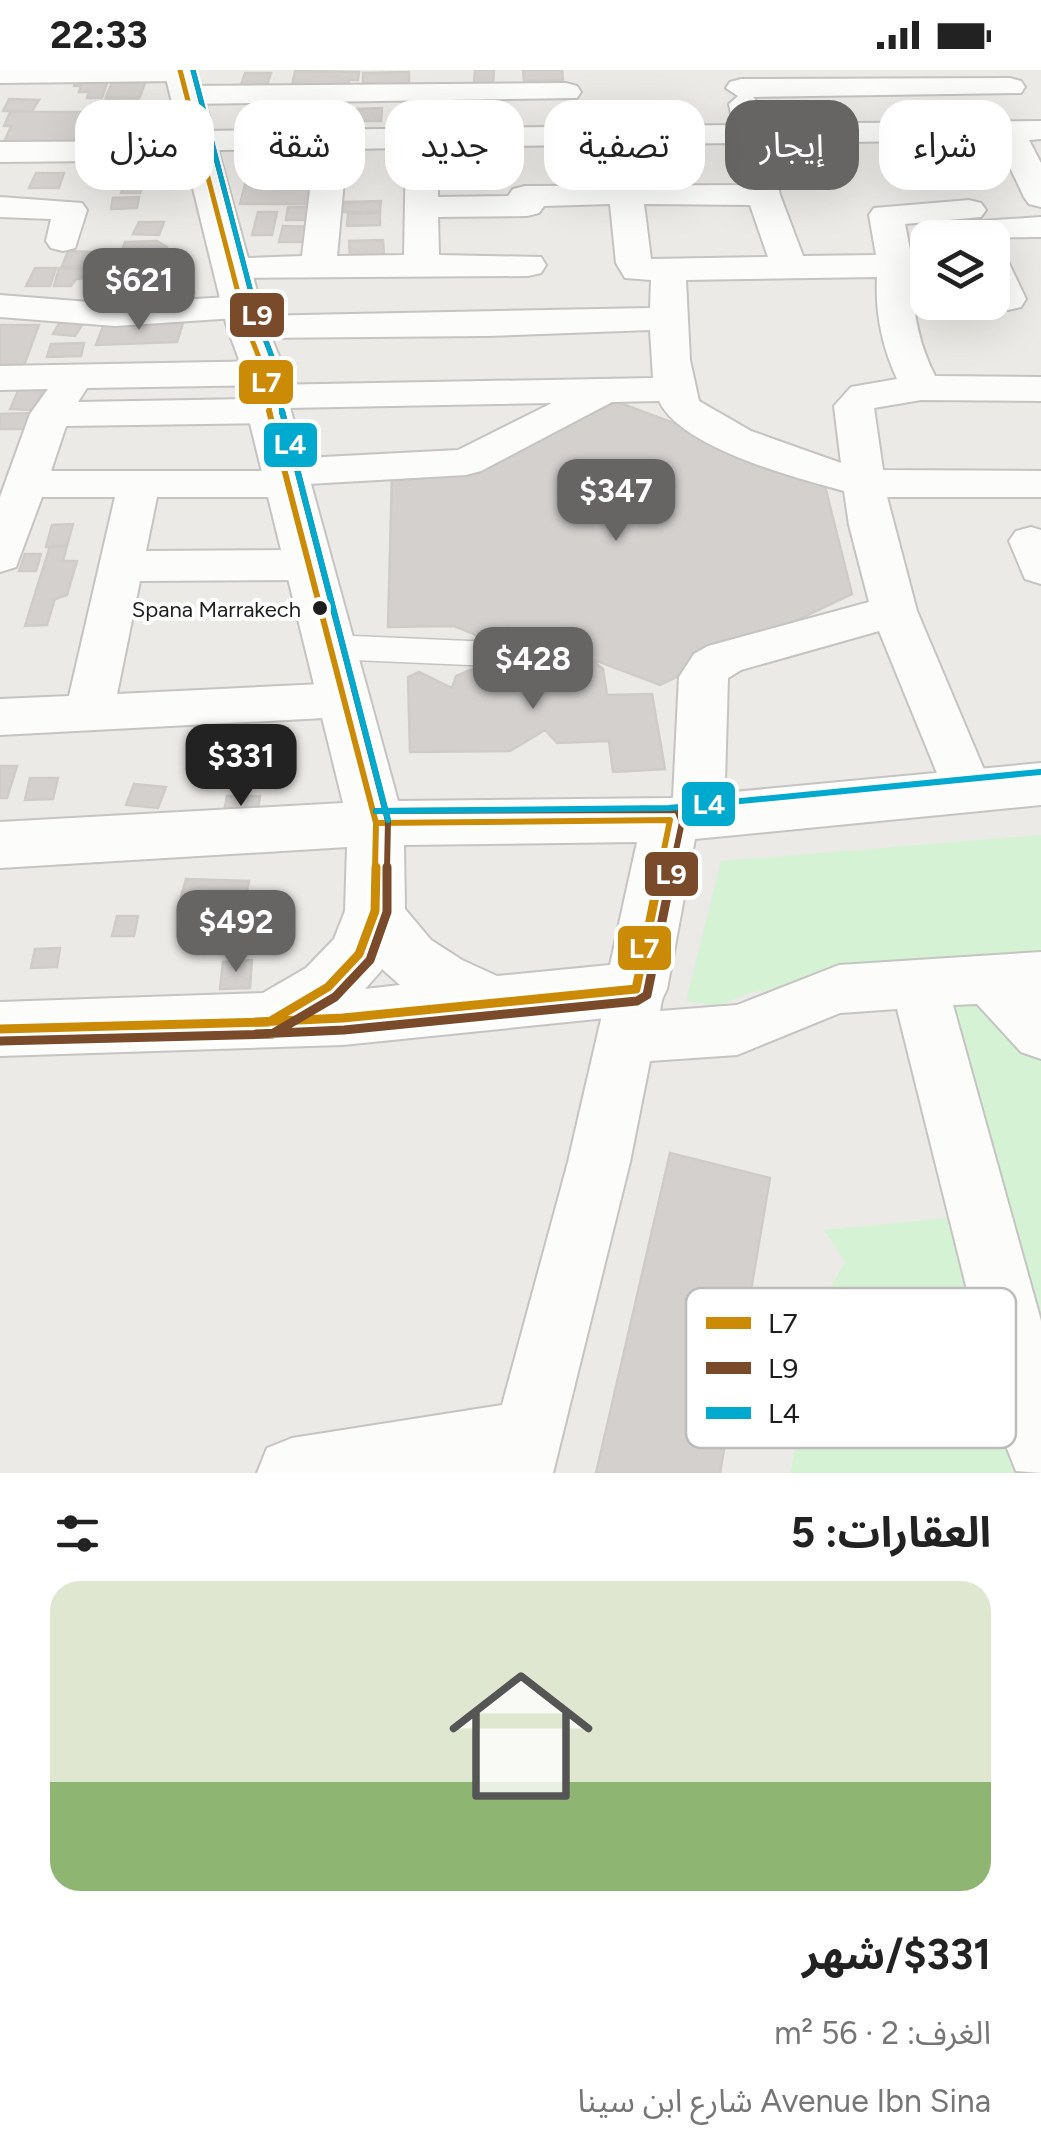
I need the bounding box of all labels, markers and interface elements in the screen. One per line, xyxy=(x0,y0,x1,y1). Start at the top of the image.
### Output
text: 22:33 xyxy=(50,12,148,58)
chip: منزل xyxy=(75,100,214,190)
chip: شقة xyxy=(234,100,365,190)
chip: جديد xyxy=(385,100,524,190)
chip: تصفية xyxy=(544,100,705,190)
chip: إيجار xyxy=(725,100,859,190)
chip: شراء xyxy=(879,100,1012,190)
map controls xyxy=(910,220,1010,320)
button: layers xyxy=(910,220,1010,320)
pin: $621 xyxy=(80,248,198,333)
text: $621 xyxy=(105,261,173,299)
line badge: L9 xyxy=(228,291,286,339)
text: L9 xyxy=(241,298,273,332)
line badge: L7 xyxy=(237,358,295,406)
text: L7 xyxy=(251,365,281,399)
line badge: L4 xyxy=(262,421,319,469)
text: L4 xyxy=(274,427,306,461)
pin: $347 xyxy=(557,459,675,544)
text: $347 xyxy=(579,472,653,510)
place label: Spana Marrakech xyxy=(132,596,301,623)
marker: Spana Marrakech xyxy=(310,598,330,618)
pin: $428 xyxy=(474,627,592,712)
text: $428 xyxy=(495,640,571,678)
pin: $331 xyxy=(182,724,300,809)
text: $331 xyxy=(208,737,274,775)
line badge: L4 xyxy=(680,780,737,828)
text: L4 xyxy=(693,787,725,821)
line badge: L9 xyxy=(643,850,700,898)
text: L9 xyxy=(655,857,687,891)
pin: $492 xyxy=(177,890,295,975)
text: $492 xyxy=(198,903,274,941)
line badge: L7 xyxy=(616,924,673,972)
text: L7 xyxy=(629,931,659,965)
legend xyxy=(686,1288,1016,1448)
text: L7 xyxy=(768,1306,798,1340)
text: L9 xyxy=(768,1351,798,1385)
text: L4 xyxy=(768,1396,800,1430)
icon: filters xyxy=(50,1506,105,1561)
text: العقارات: 5 xyxy=(791,1507,991,1558)
icon: home xyxy=(431,1646,611,1826)
text: $331/شهر xyxy=(802,1929,991,1980)
text: الغرف: 2 · 56 m² xyxy=(774,2014,991,2052)
text: Avenue Ibn Sina شارع ابن سينا xyxy=(577,2082,991,2120)

